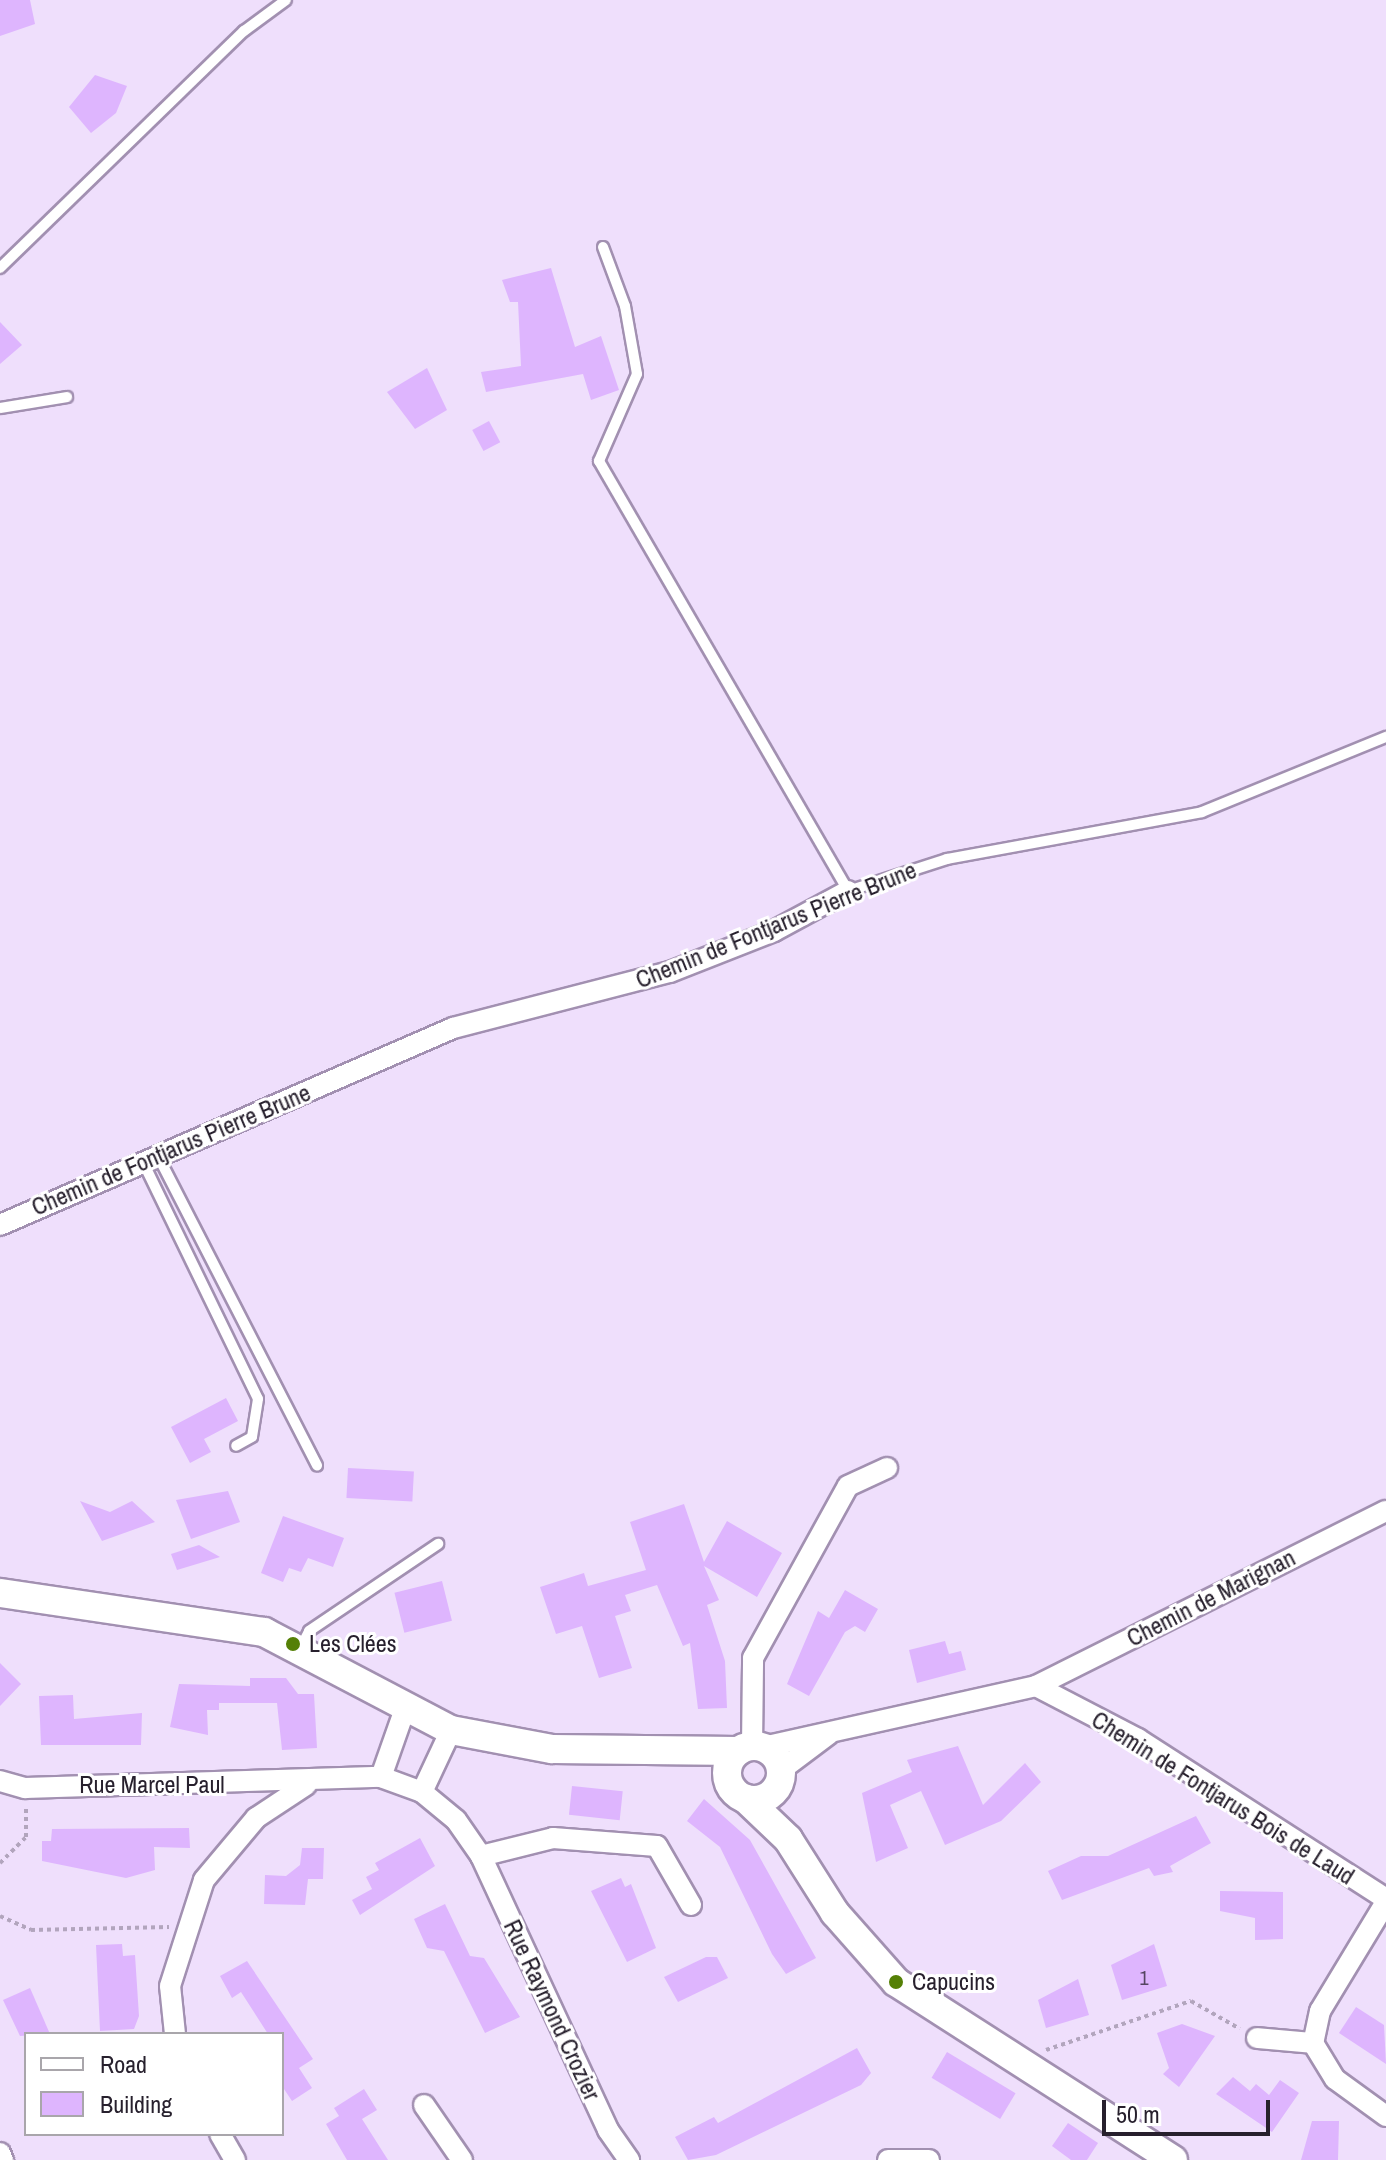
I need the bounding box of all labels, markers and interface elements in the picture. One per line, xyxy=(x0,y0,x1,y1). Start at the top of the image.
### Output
street label: Chemin de Fontjarus Pierre Brune xyxy=(632,855,920,995)
street label: Chemin de Fontjarus Pierre Brune xyxy=(27,1078,315,1222)
street label: Chemin de Marignan xyxy=(1122,1543,1300,1653)
place label: Les Clées xyxy=(309,1630,397,1658)
marker: Les Clées xyxy=(284,1635,302,1653)
street label: Chemin de Fontjarus Bois de Laud xyxy=(1086,1705,1360,1891)
street label: Rue Marcel Paul xyxy=(79,1771,225,1799)
street label: Rue Raymond Crozier xyxy=(498,1915,606,2105)
house number: 1 xyxy=(1139,1965,1149,1989)
place label: Capucins xyxy=(912,1968,995,1996)
marker: Capucins xyxy=(887,1973,905,1991)
legend xyxy=(24,2032,284,2136)
text: Road xyxy=(100,2048,147,2080)
scale bar xyxy=(1106,2084,1274,2134)
text: Building xyxy=(100,2088,172,2120)
text: 50 m xyxy=(1116,2098,1160,2130)

